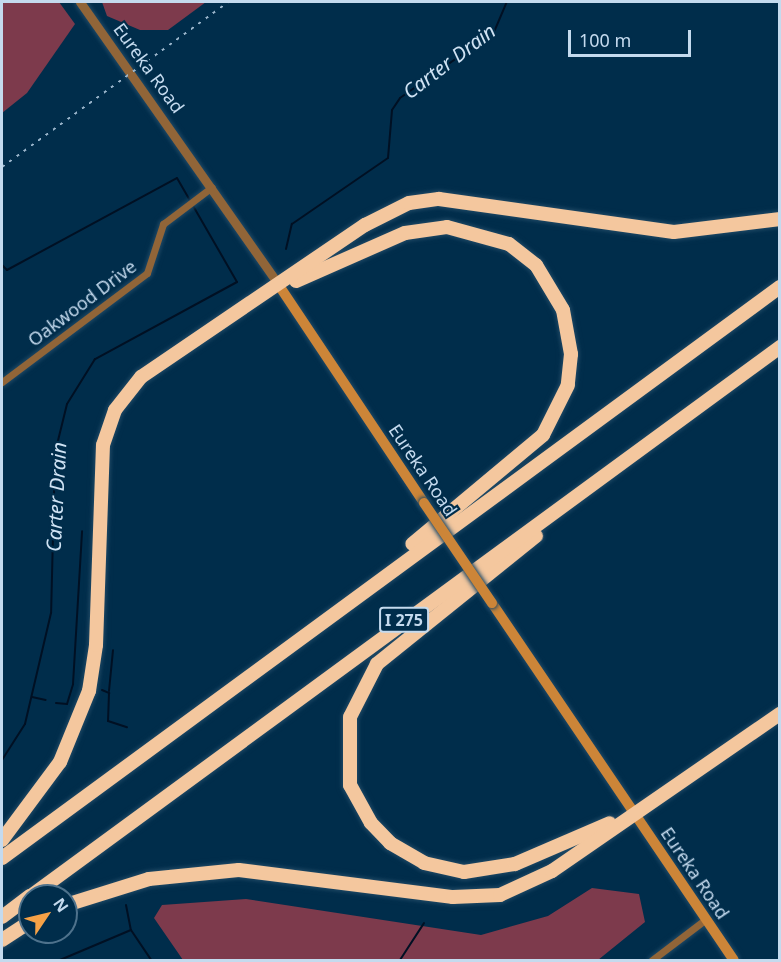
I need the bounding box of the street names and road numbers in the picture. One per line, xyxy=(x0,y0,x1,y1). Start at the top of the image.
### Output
street label: Eureka Road xyxy=(109,19,189,117)
street label: Oakwood Drive xyxy=(24,255,140,351)
street label: Eureka Road xyxy=(384,420,462,520)
road number: I 275 xyxy=(378,607,430,633)
street label: Eureka Road xyxy=(656,823,734,923)

